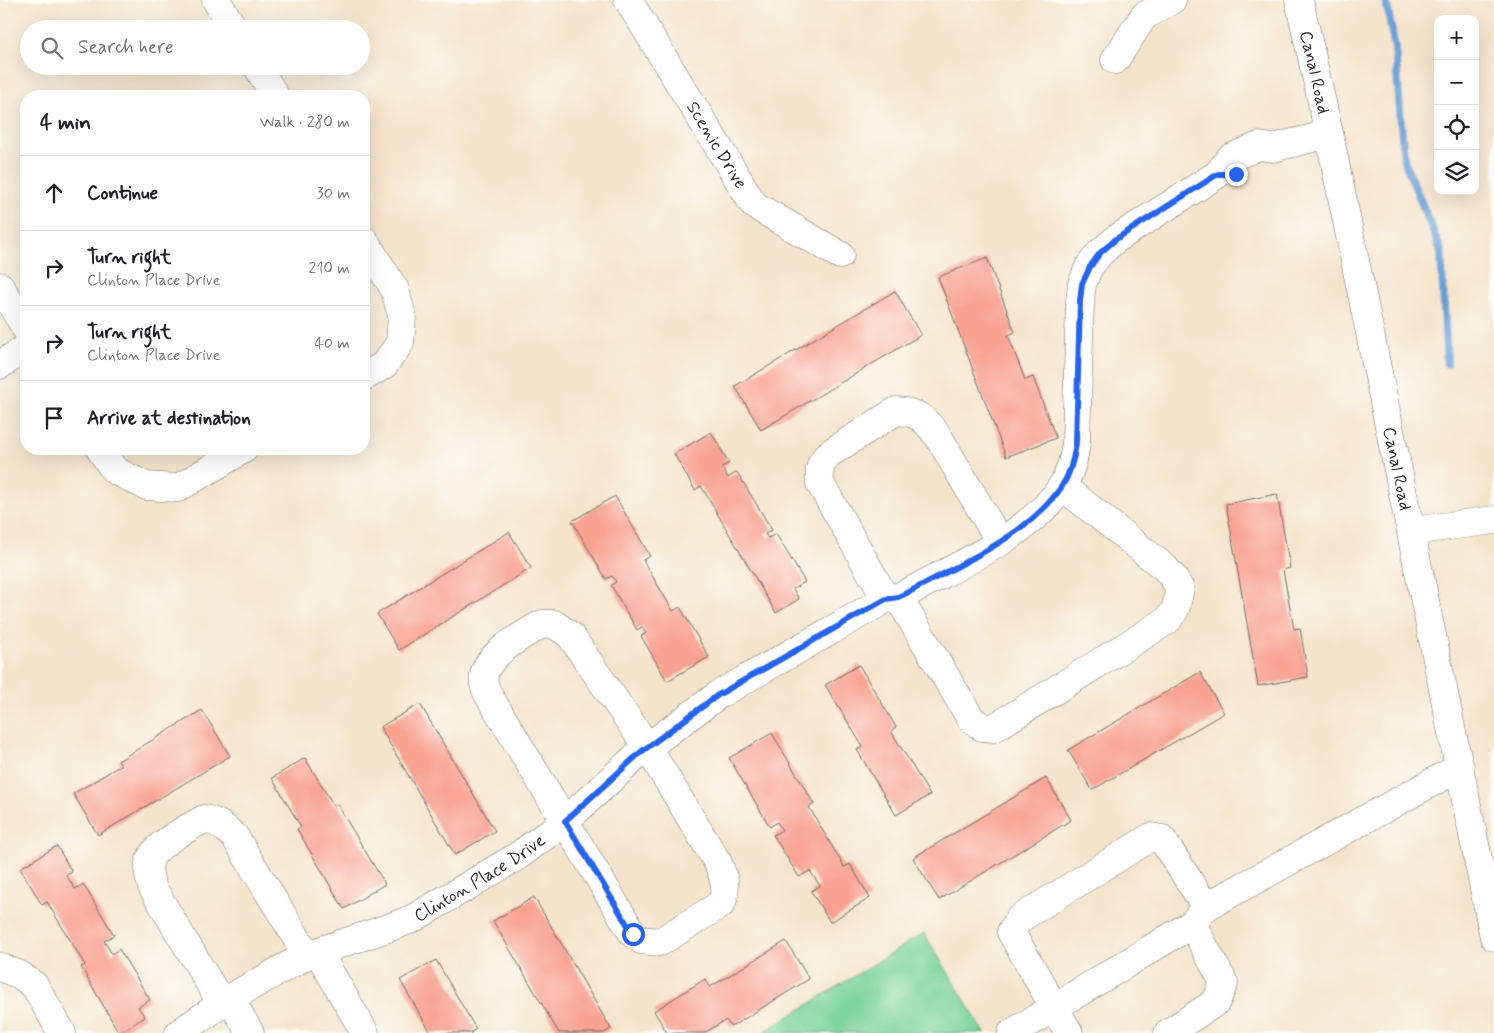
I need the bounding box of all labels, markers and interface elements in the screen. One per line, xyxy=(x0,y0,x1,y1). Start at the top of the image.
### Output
map controls xyxy=(1434,15,1479,195)
button: + xyxy=(1434,15,1479,60)
search box xyxy=(20,20,370,75)
street label: Canal Road xyxy=(1293,28,1335,116)
icon: search xyxy=(38,34,66,62)
text: Search here xyxy=(78,35,174,60)
button: − xyxy=(1434,60,1479,105)
street label: Scenic Drive xyxy=(680,97,752,194)
button: locate xyxy=(1434,105,1479,150)
text: 4 min xyxy=(40,109,91,137)
text: Walk · 280 m xyxy=(260,112,350,133)
button: layers xyxy=(1434,150,1479,195)
route end xyxy=(1225,163,1248,186)
icon: ahead xyxy=(40,179,68,207)
text: Continue xyxy=(87,181,158,206)
text: 30 m xyxy=(317,183,350,204)
text: Turn right xyxy=(87,245,171,270)
icon: right xyxy=(40,254,68,282)
text: 210 m xyxy=(309,258,350,279)
text: Clinton Place Drive xyxy=(87,270,220,291)
text: Turn right xyxy=(87,320,171,345)
icon: right xyxy=(40,329,68,357)
text: 40 m xyxy=(314,333,350,354)
text: Clinton Place Drive xyxy=(87,345,220,366)
icon: arrive xyxy=(40,404,68,432)
text: Arrive at destination xyxy=(87,406,251,431)
street label: Canal Road xyxy=(1377,425,1417,513)
street label: Clinton Place Drive xyxy=(410,829,551,928)
route start xyxy=(622,923,645,946)

